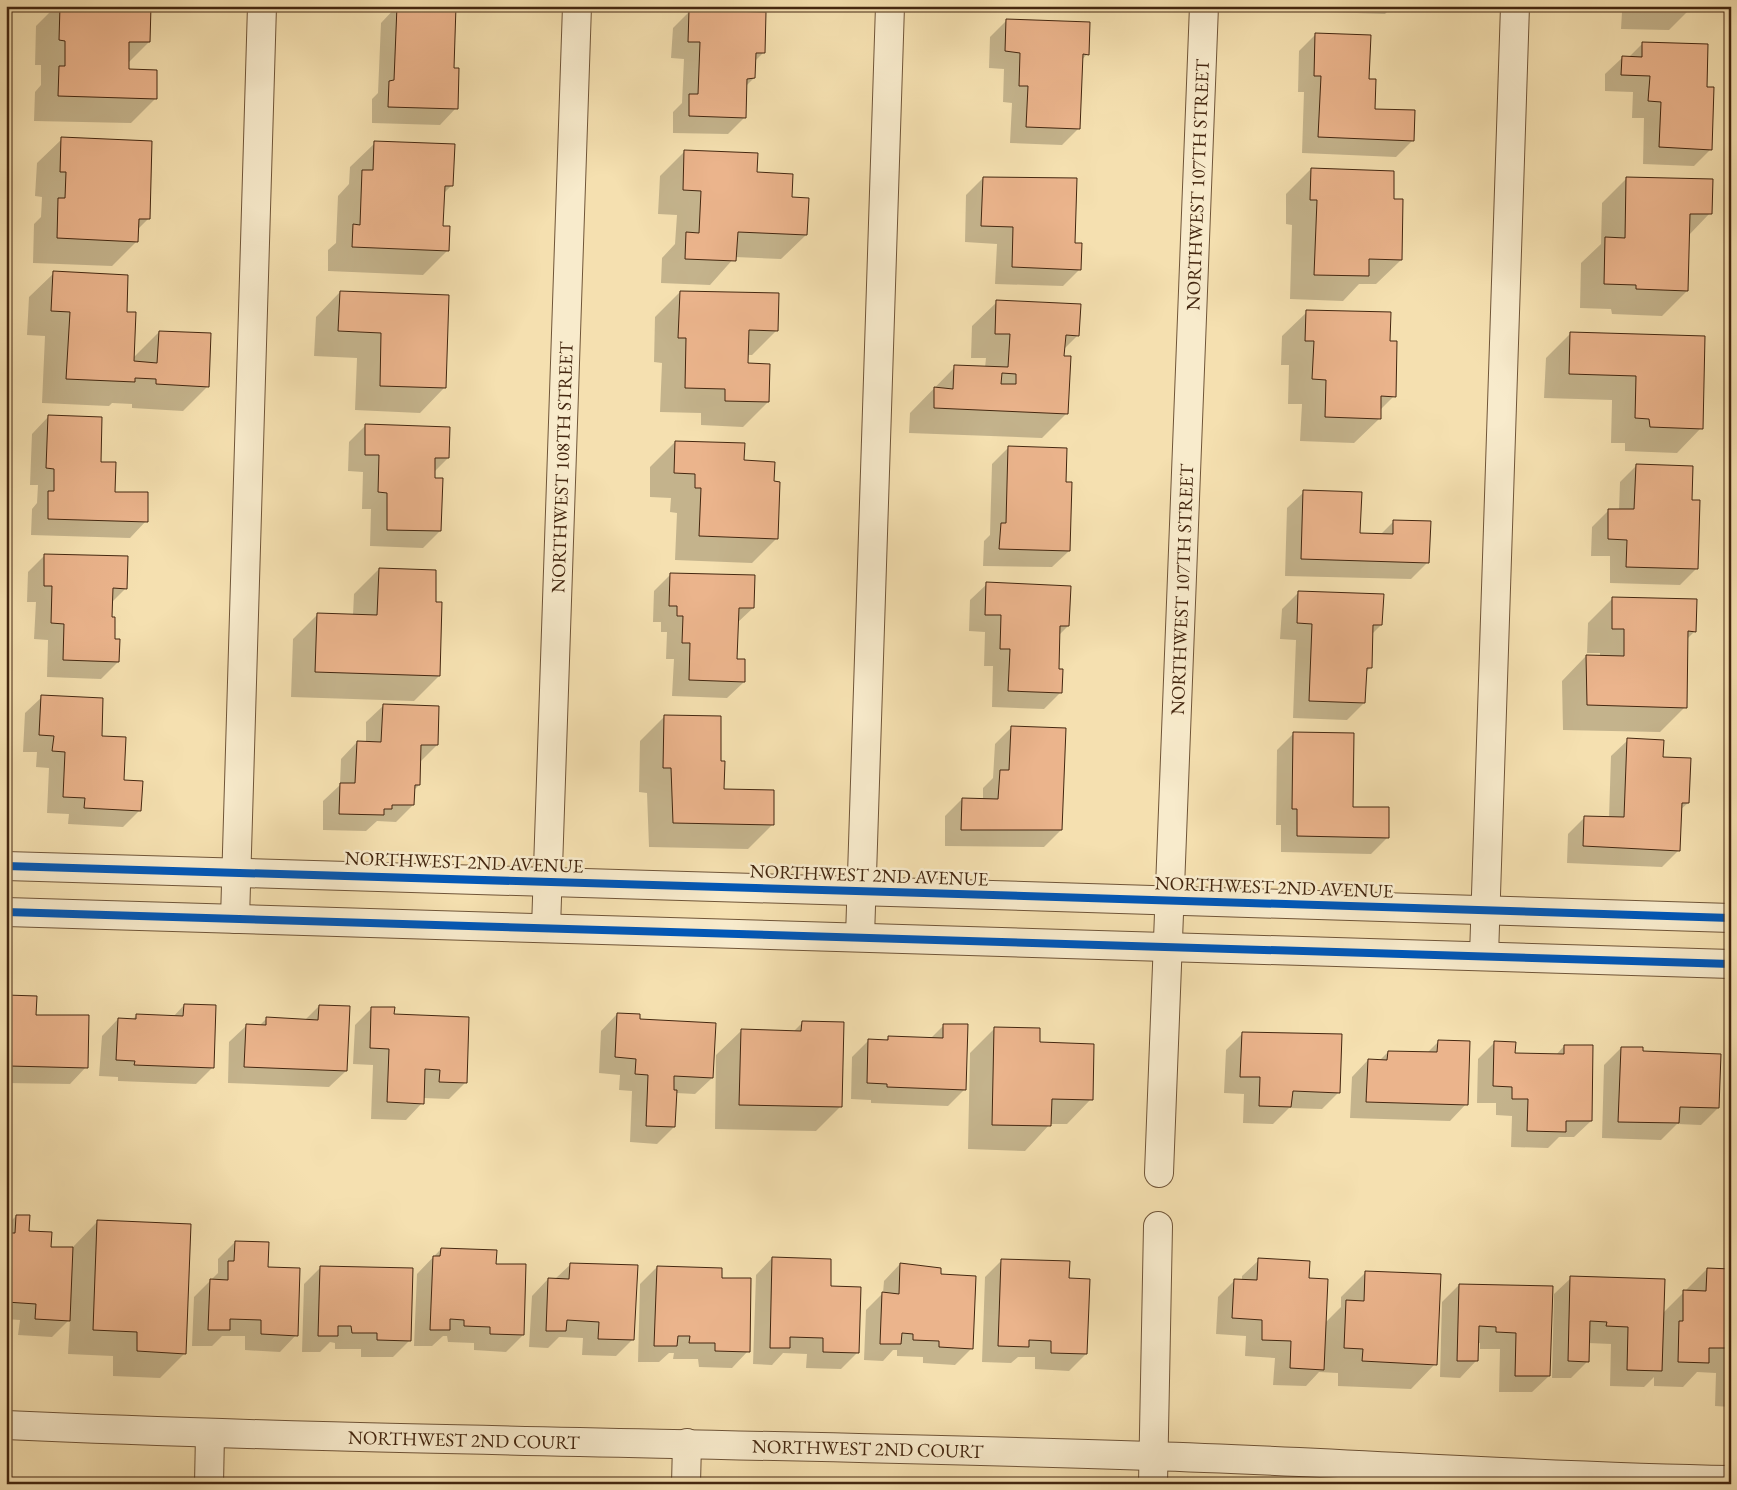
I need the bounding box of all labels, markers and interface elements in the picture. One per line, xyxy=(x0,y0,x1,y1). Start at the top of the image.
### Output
street label: NORTHWEST 107TH STREET xyxy=(1180,58,1214,311)
street label: NORTHWEST 108TH STREET xyxy=(545,341,578,593)
street label: NORTHWEST 107TH STREET xyxy=(1164,463,1199,716)
street label: NORTHWEST 2ND AVENUE xyxy=(344,845,584,879)
street label: NORTHWEST 2ND AVENUE xyxy=(749,858,989,892)
street label: NORTHWEST 2ND AVENUE xyxy=(1154,870,1394,904)
street label: NORTHWEST 2ND COURT xyxy=(348,1424,580,1455)
street label: NORTHWEST 2ND COURT xyxy=(752,1433,984,1463)

